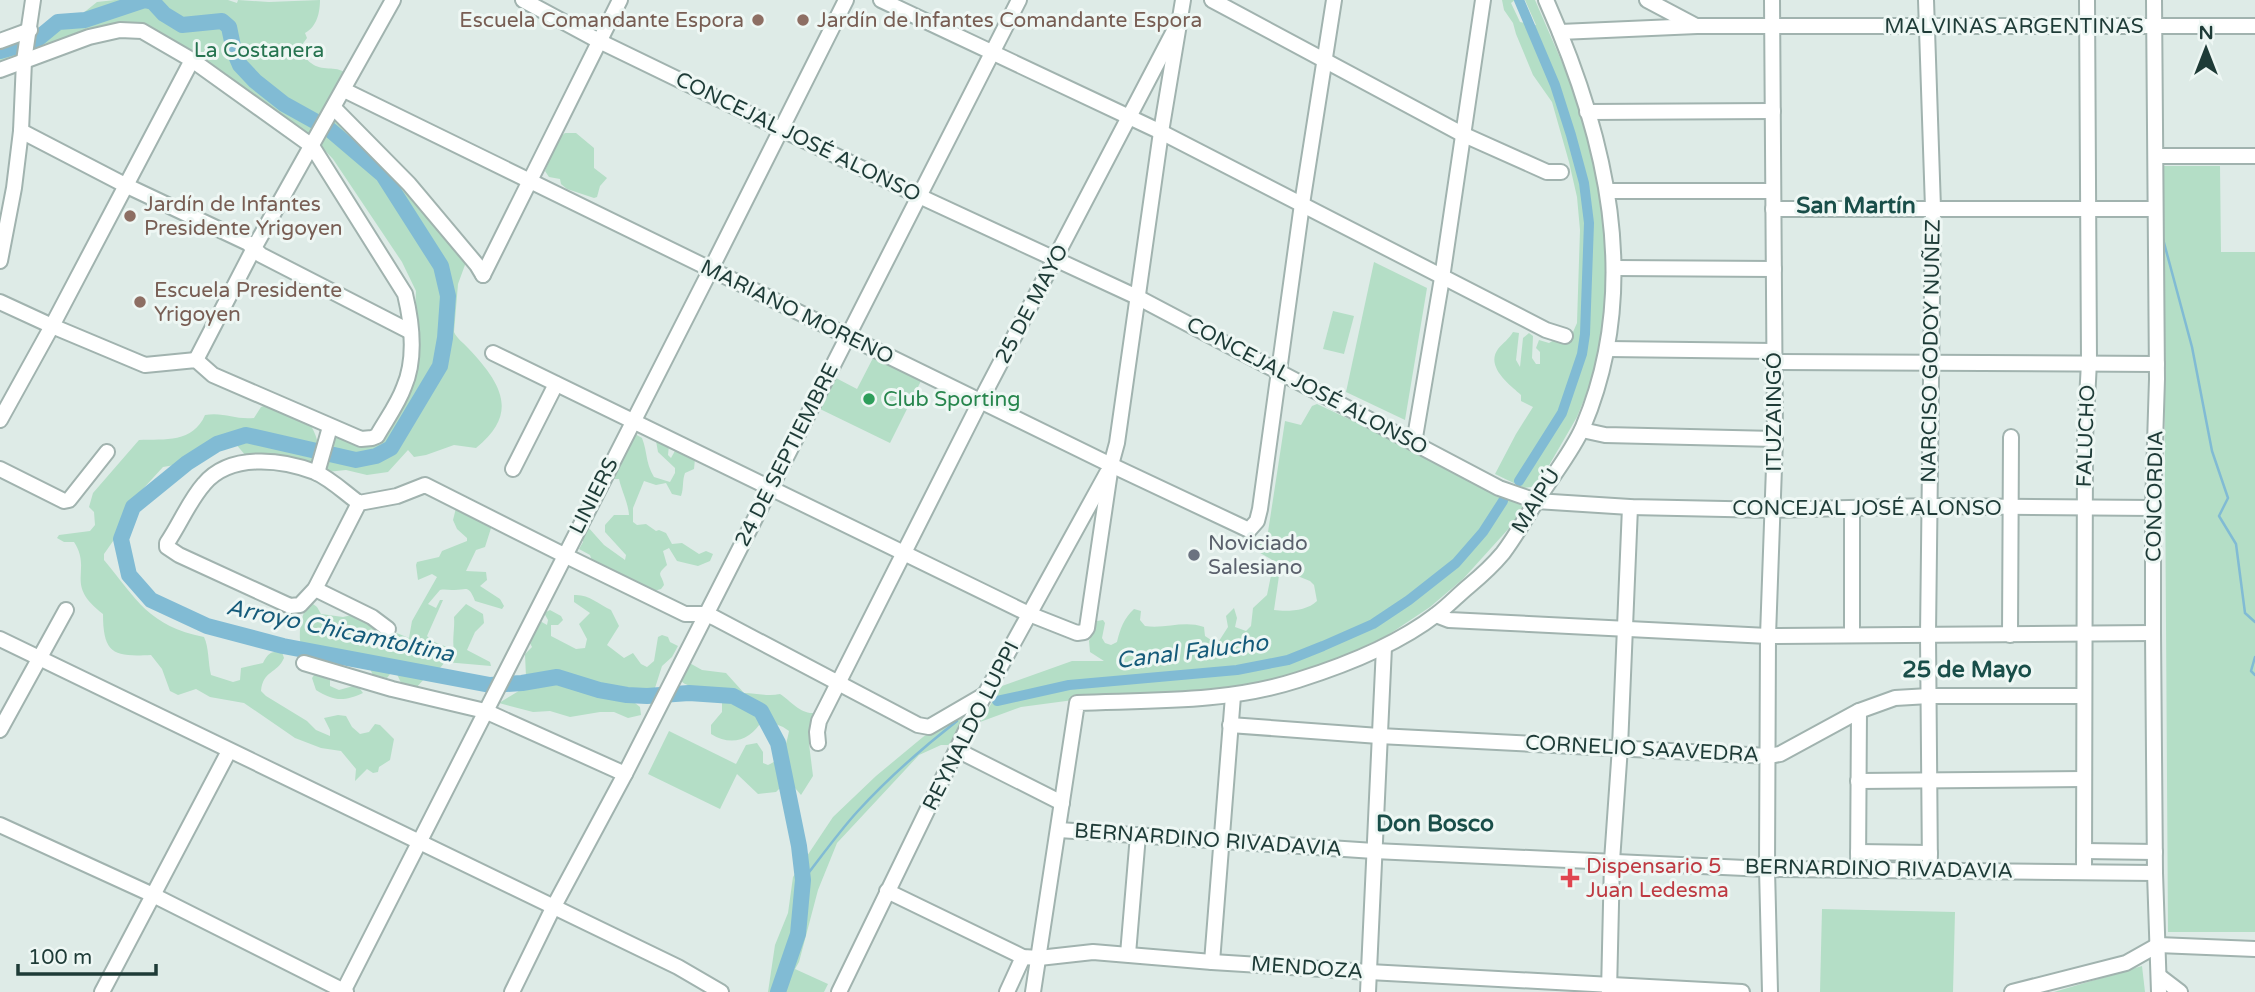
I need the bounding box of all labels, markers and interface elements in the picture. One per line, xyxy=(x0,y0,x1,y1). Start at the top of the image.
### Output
place label: Escuela Comandante Espora xyxy=(459,8,744,33)
place label: Jardín de Infantes Comandante Espora xyxy=(817,8,1202,33)
marker: Escuela Comandante Espora xyxy=(750,12,766,28)
marker: Jardín de Infantes Comandante Espora xyxy=(795,12,811,28)
street label: MALVINAS ARGENTINAS xyxy=(1884,14,2144,39)
north arrow xyxy=(2171,14,2241,84)
text: N xyxy=(2198,22,2214,44)
park label: La Costanera xyxy=(194,38,324,63)
street label: CONCEJAL JOSÉ ALONSO xyxy=(671,67,925,207)
place label: Jardín de Infantes Presidente Yrigoyen xyxy=(144,192,343,241)
district label: San Martín xyxy=(1796,192,1916,220)
marker: Jardín de Infantes Presidente Yrigoyen xyxy=(122,208,138,224)
street label: NARCISO GODOY NUÑEZ xyxy=(1916,219,1946,483)
street label: 25 DE MAYO xyxy=(990,240,1074,368)
street label: MARIANO MORENO xyxy=(696,254,898,370)
place label: Escuela Presidente Yrigoyen xyxy=(154,278,342,327)
marker: Escuela Presidente Yrigoyen xyxy=(132,294,148,310)
street label: CONCEJAL JOSÉ ALONSO xyxy=(1182,312,1432,460)
street label: ITUZAINGÓ xyxy=(1762,352,1787,472)
street label: 24 DE SEPTIEMBRE xyxy=(730,359,844,551)
street label: FALUCHO xyxy=(2072,384,2100,488)
place label: Club Sporting xyxy=(883,387,1020,412)
marker: Club Sporting xyxy=(861,391,877,407)
street label: CONCORDIA xyxy=(2141,430,2169,562)
street label: LINIERS xyxy=(564,454,624,538)
street label: MAIPÚ xyxy=(1506,464,1566,538)
street label: CONCEJAL JOSÉ ALONSO xyxy=(1732,496,2002,521)
place label: Noviciado Salesiano xyxy=(1208,531,1308,580)
marker: Noviciado Salesiano xyxy=(1186,547,1202,563)
water label: Arroyo Chicamtoltina xyxy=(224,593,457,669)
water label: Canal Falucho xyxy=(1115,629,1270,675)
street label: REYNALDO LUPPI xyxy=(918,637,1024,815)
district label: 25 de Mayo xyxy=(1902,656,2032,684)
street label: CORNELIO SAAVEDRA xyxy=(1524,730,1760,768)
district label: Don Bosco xyxy=(1376,810,1494,838)
street label: BERNARDINO RIVADAVIA xyxy=(1073,818,1343,862)
place label: Dispensario 5 Juan Ledesma xyxy=(1586,854,1729,903)
street label: BERNARDINO RIVADAVIA xyxy=(1745,854,2013,884)
marker: Dispensario 5 Juan Ledesma xyxy=(1560,868,1580,888)
scale bar xyxy=(18,932,156,976)
text: 100 m xyxy=(28,945,92,970)
street label: MENDOZA xyxy=(1250,952,1364,984)

